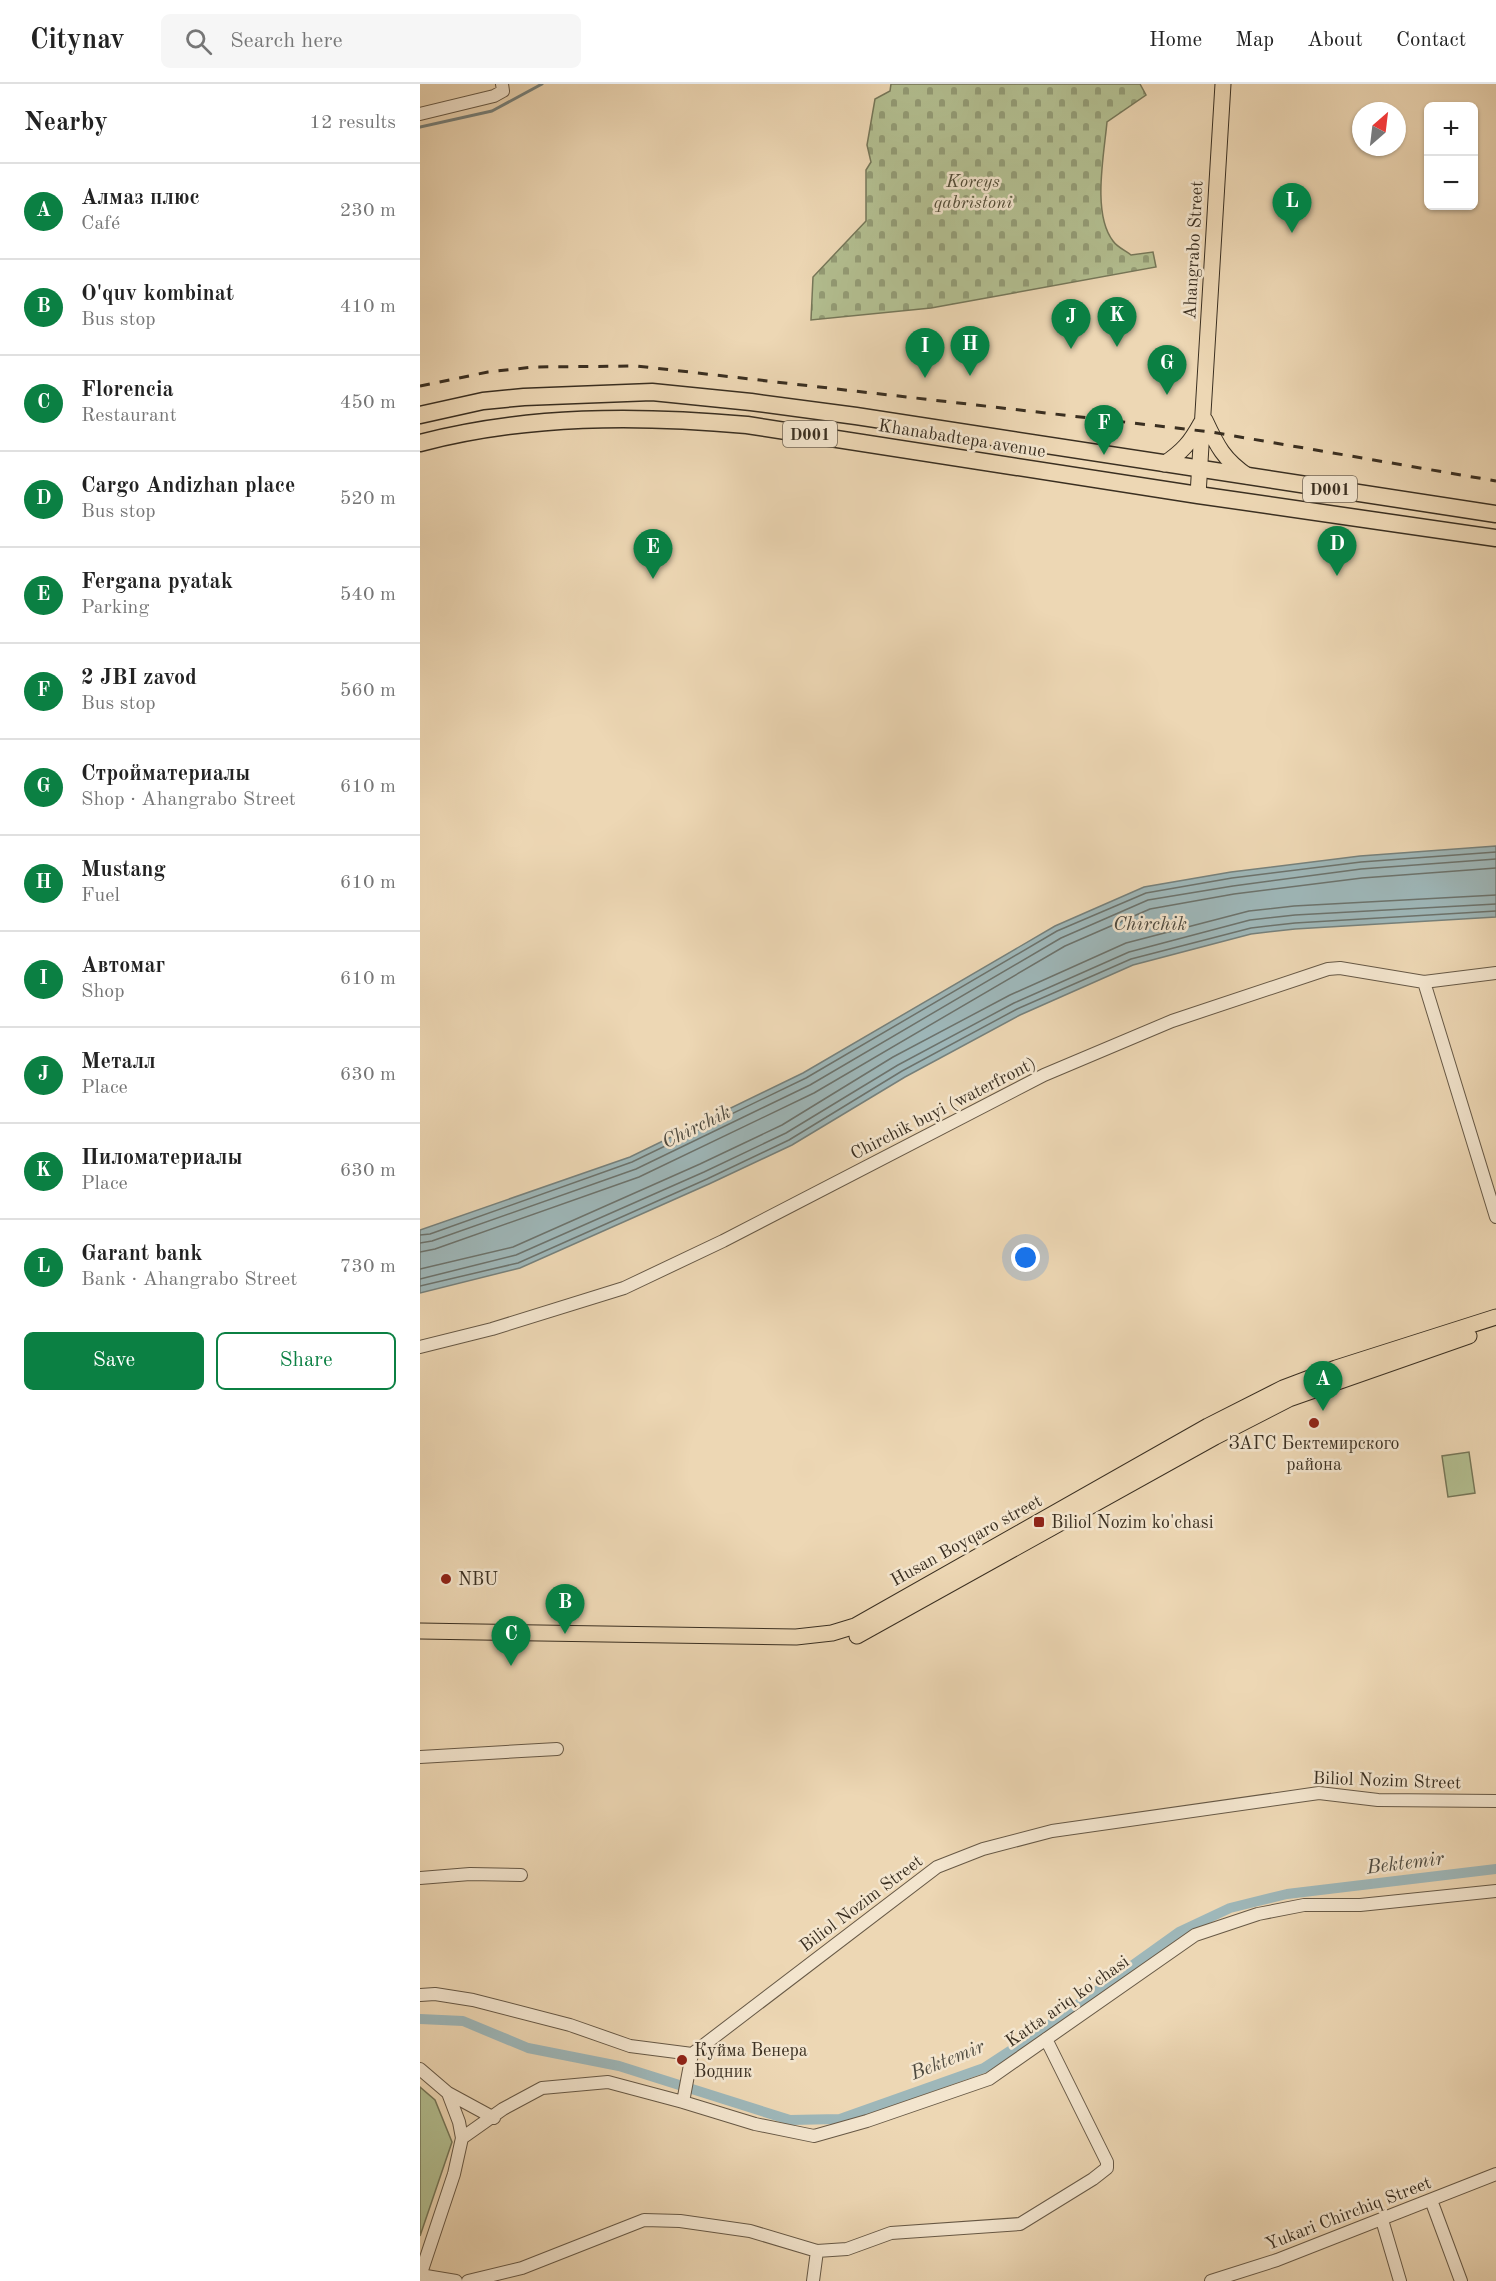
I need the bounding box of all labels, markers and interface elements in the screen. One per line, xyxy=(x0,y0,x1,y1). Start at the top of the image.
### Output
search box xyxy=(161,14,581,68)
icon: search xyxy=(182,25,215,58)
text: Citynav xyxy=(30,27,125,55)
text: Search here xyxy=(230,30,343,52)
text: Home xyxy=(1149,30,1202,51)
text: Map xyxy=(1235,30,1274,51)
text: About xyxy=(1307,30,1363,51)
text: Contact xyxy=(1396,30,1466,51)
north arrow xyxy=(1352,102,1406,156)
map controls xyxy=(1424,102,1478,210)
button: + xyxy=(1424,102,1478,156)
text: Nearby xyxy=(24,110,108,136)
text: 12 results xyxy=(309,113,396,133)
button: − xyxy=(1424,156,1478,210)
park label: Koreys qabristoni xyxy=(934,173,1012,212)
street label: Ahangrabo Street xyxy=(1181,180,1207,320)
pin: L xyxy=(1272,184,1312,233)
text: Алмаз плюс xyxy=(81,187,200,209)
text: A xyxy=(36,201,51,221)
text: 230 m xyxy=(340,201,396,221)
text: Café xyxy=(81,214,120,234)
text: O'quv kombinat xyxy=(81,283,234,305)
text: B xyxy=(36,297,51,317)
text: 410 m xyxy=(340,297,396,317)
pin: K xyxy=(1098,298,1136,347)
pin: J xyxy=(1052,300,1090,349)
text: Bus stop xyxy=(81,310,156,330)
pin: H xyxy=(950,326,990,376)
pin: I xyxy=(906,328,944,378)
pin: G xyxy=(1148,346,1186,395)
text: Florencia xyxy=(81,379,174,401)
text: C xyxy=(37,393,50,413)
text: 450 m xyxy=(340,393,396,413)
text: Restaurant xyxy=(81,406,177,426)
pin: F xyxy=(1084,406,1124,455)
street label: Khanabadtepa avenue xyxy=(877,417,1047,461)
road number: D001 xyxy=(783,421,837,447)
text: Cargo Andizhan place xyxy=(81,475,295,497)
road number: D001 xyxy=(1303,476,1357,502)
text: D xyxy=(36,489,51,509)
text: 520 m xyxy=(340,489,396,509)
text: Bus stop xyxy=(81,502,156,522)
pin: D xyxy=(1318,526,1356,576)
pin: E xyxy=(634,530,672,579)
text: Fergana pyatak xyxy=(81,571,233,593)
text: E xyxy=(37,585,50,605)
text: 540 m xyxy=(340,585,396,605)
text: Parking xyxy=(81,598,149,618)
text: 2 JBI zavod xyxy=(81,667,197,689)
text: F xyxy=(37,681,50,701)
text: 560 m xyxy=(340,681,396,701)
text: Bus stop xyxy=(81,694,156,714)
text: Стройматериалы xyxy=(81,763,250,785)
text: G xyxy=(36,777,51,797)
text: 610 m xyxy=(340,777,396,797)
text: Shop · Ahangrabo Street xyxy=(81,790,296,810)
text: Mustang xyxy=(81,859,166,881)
text: H xyxy=(35,873,52,893)
text: 610 m xyxy=(340,873,396,893)
text: Fuel xyxy=(81,886,120,906)
water label: Chirchik xyxy=(1113,915,1187,935)
text: Автомаг xyxy=(81,955,165,977)
text: I xyxy=(39,969,48,989)
text: 610 m xyxy=(340,969,396,989)
text: Shop xyxy=(81,982,125,1002)
text: Металл xyxy=(81,1051,156,1073)
street label: Chirchik buyi (waterfront) xyxy=(848,1053,1039,1163)
text: J xyxy=(38,1065,49,1085)
text: 630 m xyxy=(340,1065,396,1085)
text: Place xyxy=(81,1078,128,1098)
water label: Chirchik xyxy=(659,1102,735,1153)
text: Пиломатериалы xyxy=(81,1147,243,1169)
text: K xyxy=(36,1161,51,1181)
text: 630 m xyxy=(340,1161,396,1181)
text: Place xyxy=(81,1174,128,1194)
text: Garant bank xyxy=(81,1243,203,1265)
your location xyxy=(1011,1243,1040,1272)
text: L xyxy=(37,1257,50,1277)
text: 730 m xyxy=(340,1257,396,1277)
text: Bank · Ahangrabo Street xyxy=(81,1270,297,1290)
button: Save xyxy=(24,1332,204,1390)
button: Share xyxy=(216,1332,396,1390)
pin: A xyxy=(1304,1362,1342,1411)
marker: ЗАГС Бектемирского района xyxy=(1307,1416,1321,1430)
place label: ЗАГС Бектемирского района xyxy=(1229,1435,1400,1474)
street label: Husan Boyqaro street xyxy=(888,1492,1045,1590)
place label: Biliol Nozim ko'chasi xyxy=(1051,1514,1214,1532)
marker: Biliol Nozim ko'chasi xyxy=(1032,1515,1046,1529)
place label: NBU xyxy=(458,1571,498,1589)
marker: NBU xyxy=(439,1572,453,1586)
pin: B xyxy=(546,1584,584,1634)
pin: C xyxy=(492,1616,530,1666)
street label: Biliol Nozim Street xyxy=(1312,1769,1461,1793)
water label: Bektemir xyxy=(1364,1849,1445,1879)
street label: Biliol Nozim Street xyxy=(797,1852,926,1956)
street label: Katta ariq ko'chasi xyxy=(1003,1952,1133,2051)
water label: Bektemir xyxy=(907,2037,988,2085)
place label: Куйма Венера Водник xyxy=(694,2042,808,2081)
marker: Куйма Венера Водник xyxy=(675,2053,689,2067)
street label: Yukari Chirchiq Street xyxy=(1263,2174,1434,2254)

